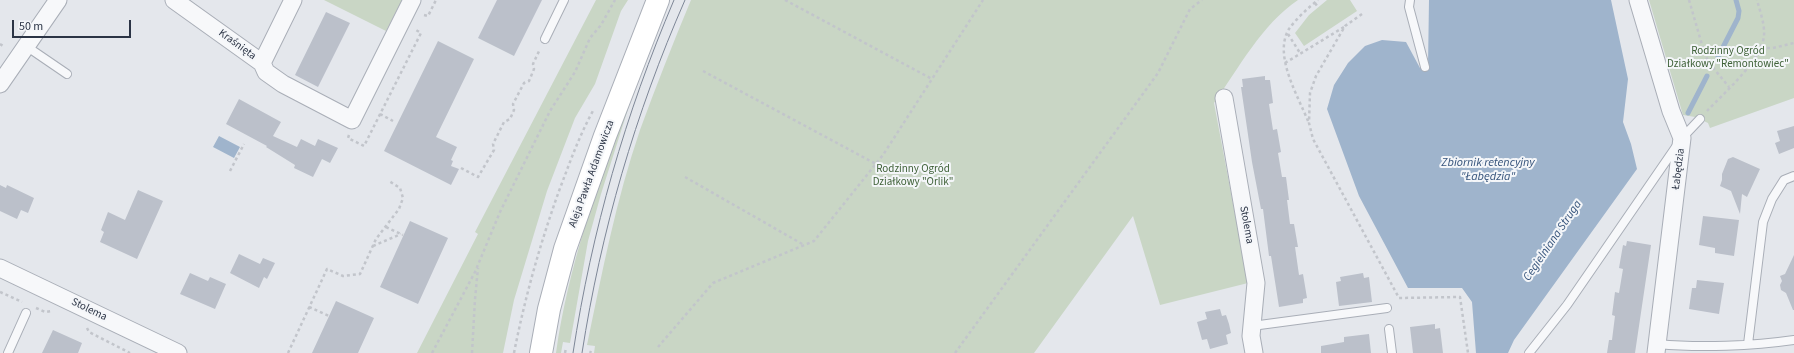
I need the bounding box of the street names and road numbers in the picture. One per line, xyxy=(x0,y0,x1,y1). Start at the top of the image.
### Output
street label: Kraśnięta xyxy=(216,27,258,63)
street label: Aleja Pawła Adamowicza xyxy=(566,119,618,229)
street label: Łabędzia xyxy=(1670,148,1688,190)
street label: Stolema xyxy=(1236,205,1256,245)
street label: Stolema xyxy=(69,296,109,324)

